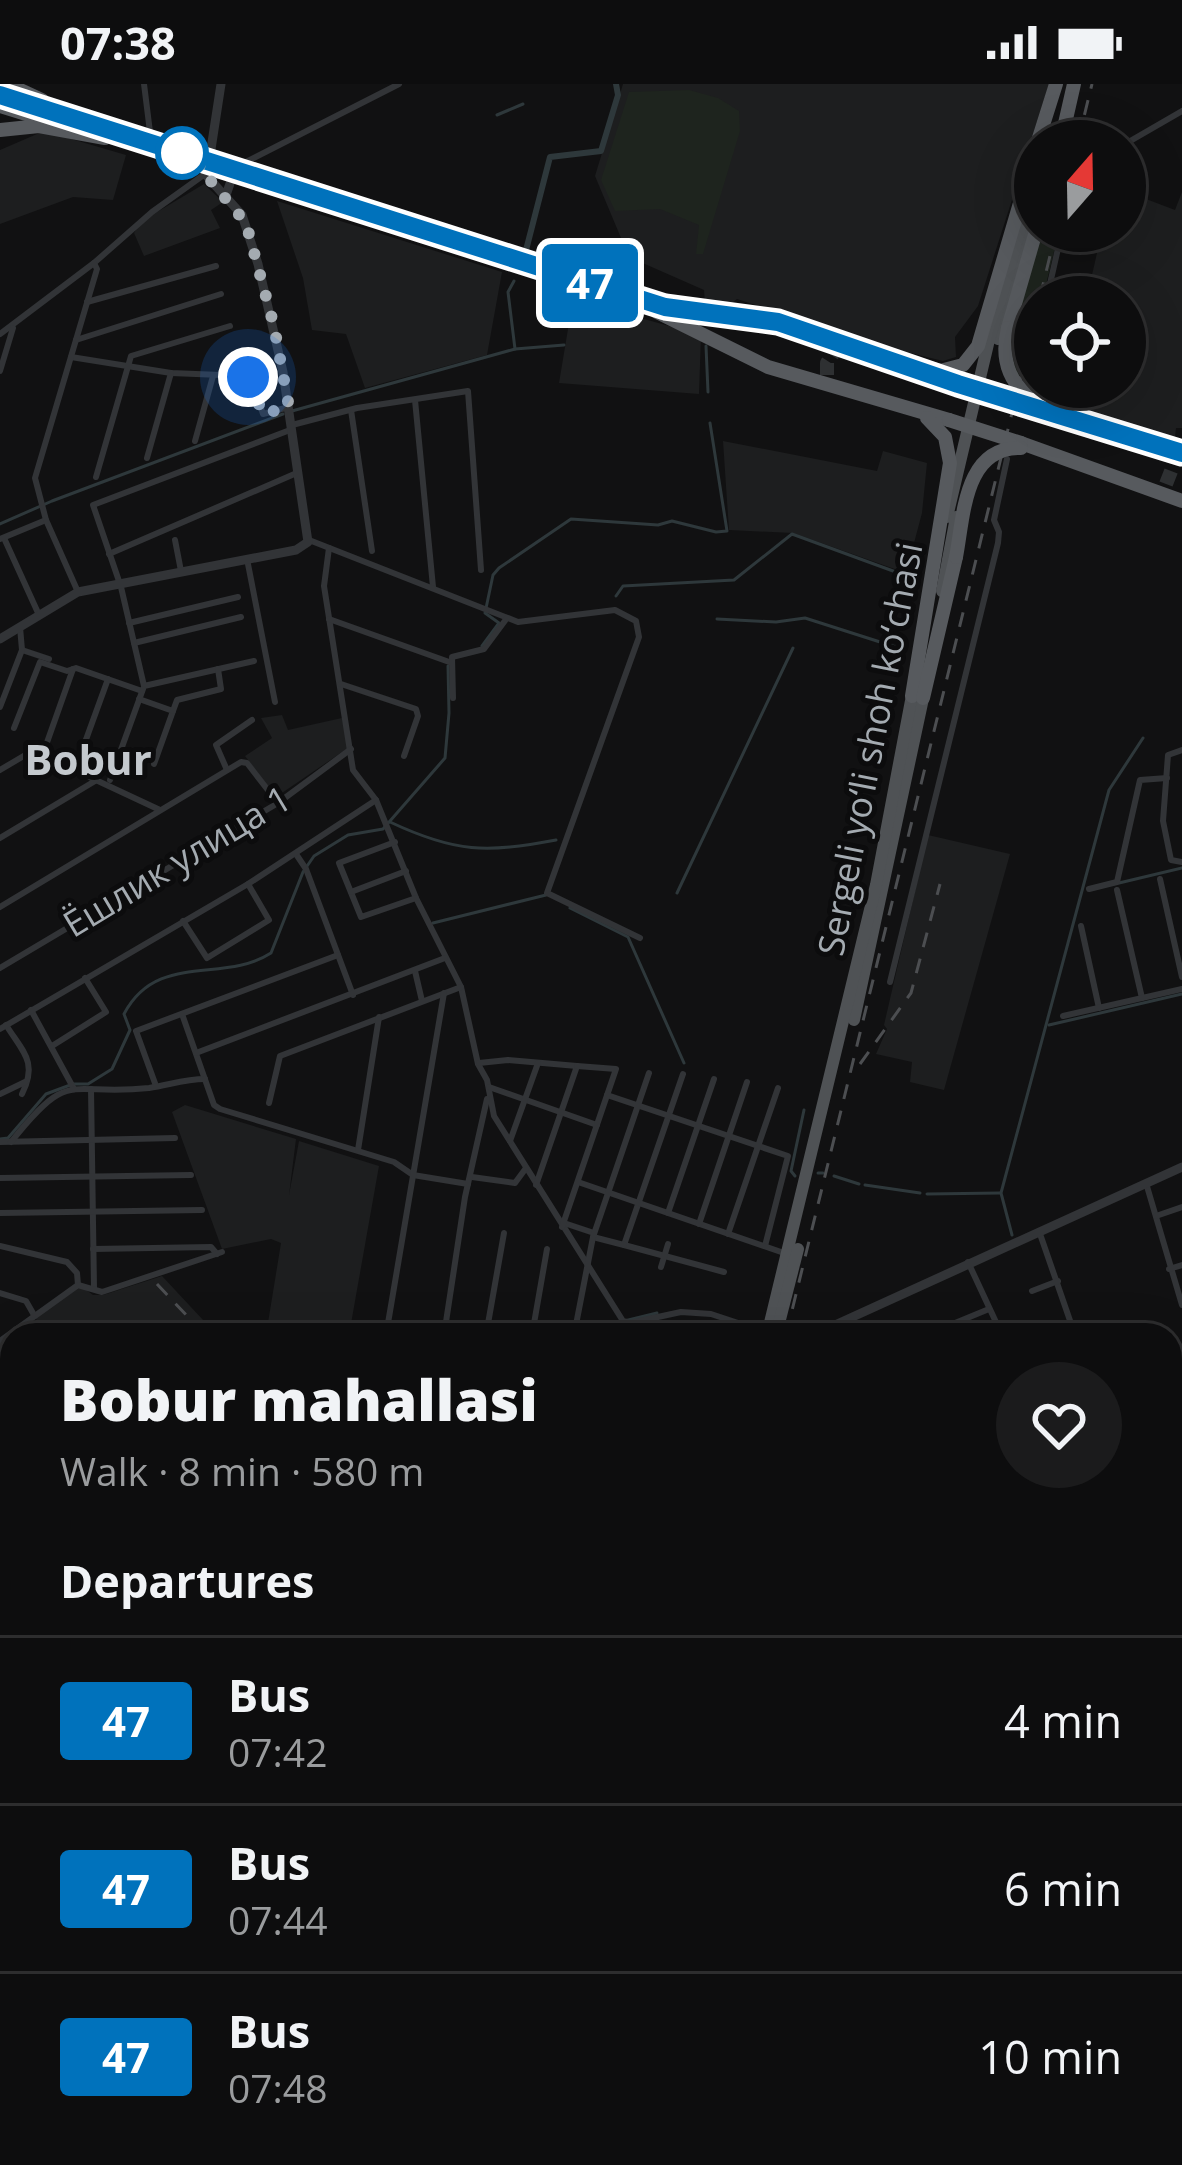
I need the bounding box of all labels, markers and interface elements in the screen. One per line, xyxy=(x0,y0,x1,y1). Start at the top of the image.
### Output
text: 07:38 xyxy=(60,12,176,73)
north arrow xyxy=(1014,120,1146,252)
map controls xyxy=(1014,120,1146,408)
unlabelled marker xyxy=(157,128,207,178)
line badge: 47 xyxy=(536,244,644,322)
text: 47 xyxy=(566,254,614,311)
button: locate xyxy=(1014,276,1146,408)
your location xyxy=(218,347,278,407)
street label: Sergeli yo‘li shoh ko‘chasi xyxy=(805,538,934,960)
district label: Bobur xyxy=(24,730,152,787)
street label: Ёшлик улица 1 xyxy=(54,773,300,948)
text: Bobur mahallasi xyxy=(60,1360,538,1438)
button: heart xyxy=(996,1362,1122,1488)
text: Walk · 8 min · 580 m xyxy=(60,1444,424,1497)
text: Departures xyxy=(60,1550,315,1611)
text: Bus xyxy=(228,1664,310,1725)
text: 4 min xyxy=(1004,1690,1122,1751)
text: 47 xyxy=(102,1692,150,1749)
text: 07:42 xyxy=(228,1725,327,1778)
text: Bus xyxy=(228,1832,310,1893)
text: 6 min xyxy=(1004,1858,1122,1919)
text: 47 xyxy=(102,1860,150,1917)
text: 07:44 xyxy=(228,1893,327,1946)
text: Bus xyxy=(228,2000,310,2061)
text: 10 min xyxy=(978,2026,1122,2087)
text: 47 xyxy=(102,2028,150,2085)
text: 07:48 xyxy=(228,2061,327,2114)

